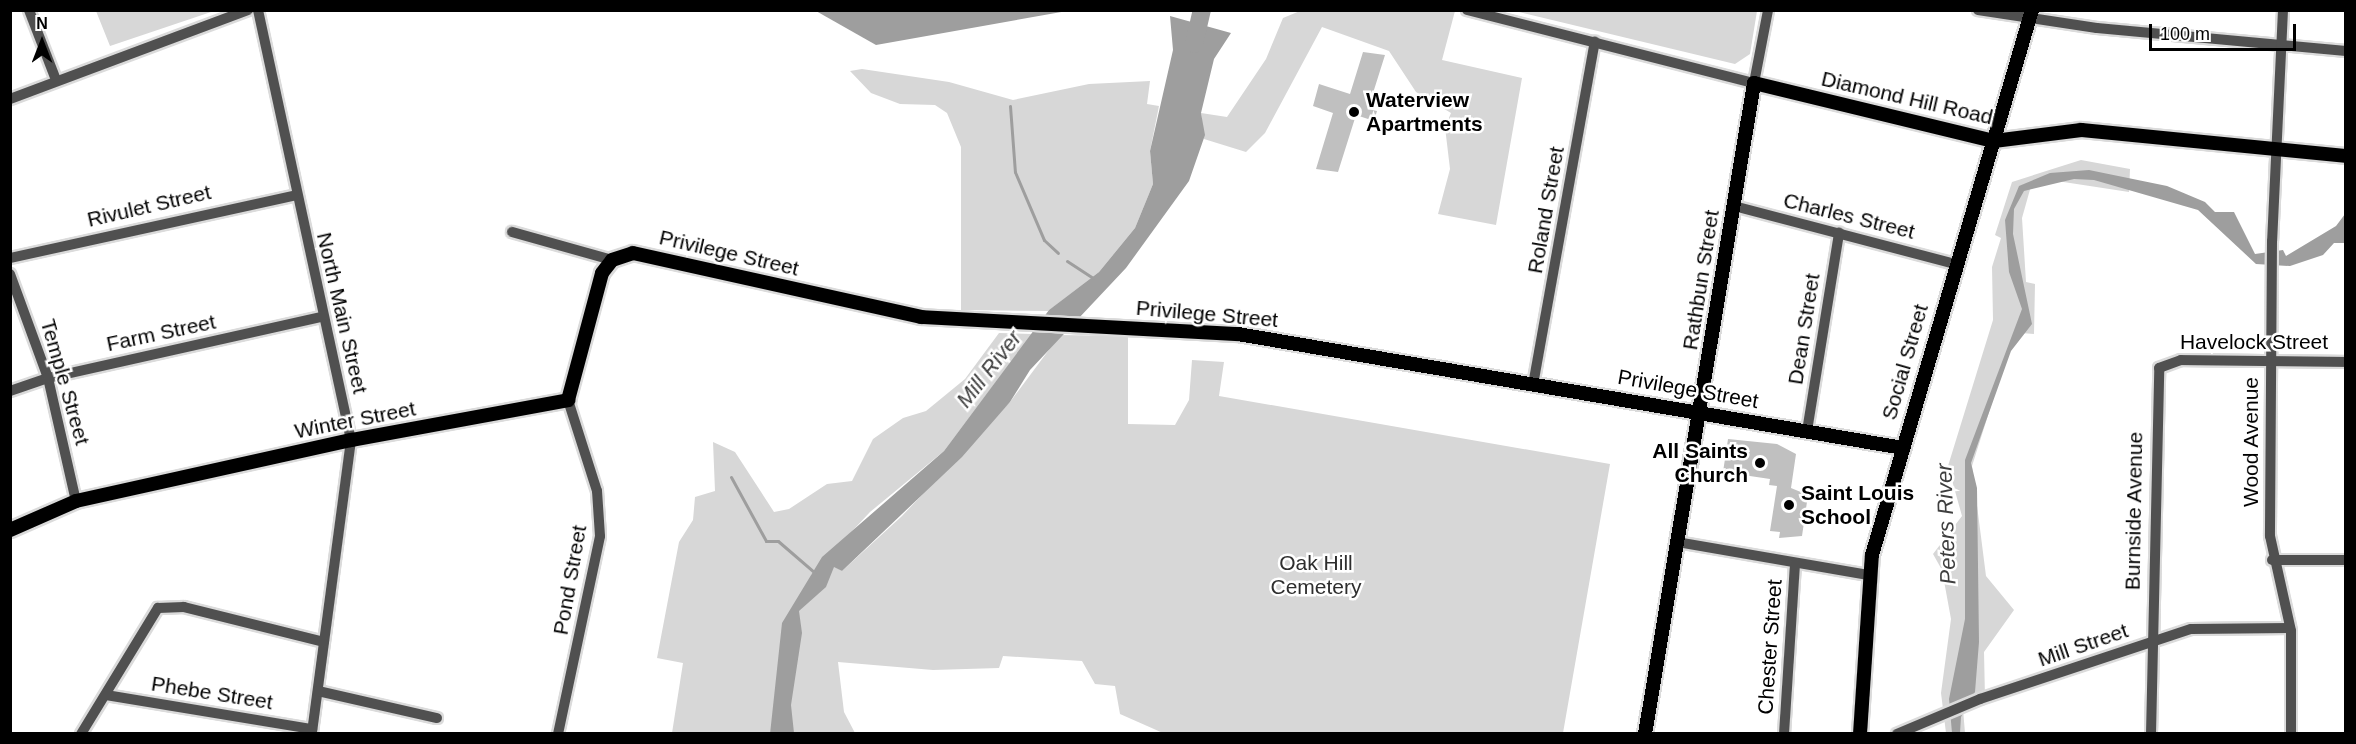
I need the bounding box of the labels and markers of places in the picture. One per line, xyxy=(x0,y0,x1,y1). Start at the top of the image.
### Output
place label: Waterview Apartments xyxy=(1366,87,1483,137)
marker: Waterview Apartments xyxy=(1347,105,1361,119)
place label: All Saints Church xyxy=(1652,438,1748,488)
marker: All Saints Church xyxy=(1753,456,1767,470)
place label: Saint Louis School xyxy=(1801,480,1914,530)
marker: Saint Louis School xyxy=(1782,498,1796,512)

